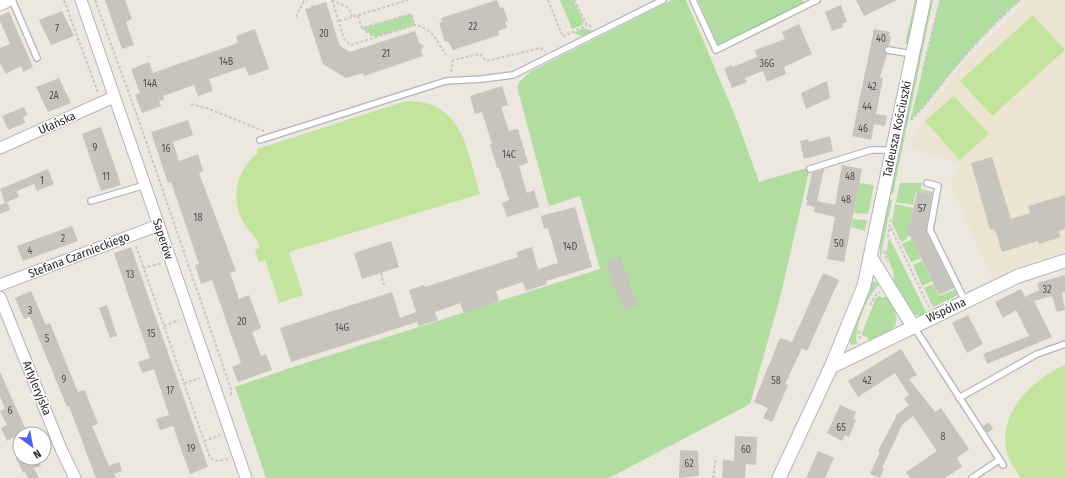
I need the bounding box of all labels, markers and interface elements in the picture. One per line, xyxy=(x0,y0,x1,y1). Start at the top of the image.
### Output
house number: 22 xyxy=(469,21,478,33)
house number: 7 xyxy=(55,23,59,35)
house number: 20 xyxy=(319,28,329,40)
house number: 40 xyxy=(876,33,886,45)
house number: 21 xyxy=(382,48,390,60)
house number: 14B xyxy=(219,56,234,68)
house number: 36G xyxy=(759,58,775,70)
house number: 14A xyxy=(143,78,158,90)
street label: Tadeusza Kościuszki xyxy=(880,79,914,179)
house number: 42 xyxy=(867,81,877,93)
house number: 2A xyxy=(49,90,60,102)
house number: 44 xyxy=(862,101,872,113)
street label: Ułańska xyxy=(36,109,78,137)
house number: 46 xyxy=(858,123,868,135)
house number: 9 xyxy=(93,142,98,154)
house number: 16 xyxy=(162,143,170,155)
house number: 14C xyxy=(502,149,516,161)
house number: 11 xyxy=(102,171,110,183)
house number: 48 xyxy=(845,171,855,183)
house number: 1 xyxy=(40,175,44,187)
house number: 48 xyxy=(841,194,851,206)
house number: 57 xyxy=(918,203,926,215)
house number: 18 xyxy=(194,212,202,224)
street label: Saperów xyxy=(150,217,176,261)
street label: Stefana Czarnieckiego xyxy=(26,229,132,281)
house number: 2 xyxy=(61,233,66,245)
house number: 50 xyxy=(834,238,844,250)
house number: 14D xyxy=(563,241,577,253)
house number: 4 xyxy=(28,245,33,257)
house number: 13 xyxy=(126,269,135,281)
house number: 32 xyxy=(1043,284,1052,296)
street label: Wspólna xyxy=(924,295,968,325)
house number: 3 xyxy=(28,305,33,317)
house number: 20 xyxy=(237,316,247,328)
house number: 14G xyxy=(335,322,349,334)
house number: 15 xyxy=(147,328,156,340)
house number: 5 xyxy=(45,333,50,345)
street label: Artyleryjska xyxy=(20,359,54,418)
house number: 9 xyxy=(62,374,67,386)
house number: 58 xyxy=(771,375,781,387)
house number: 42 xyxy=(862,375,872,387)
house number: 17 xyxy=(166,385,174,397)
house number: 6 xyxy=(8,405,13,417)
house number: 65 xyxy=(836,422,846,434)
north arrow xyxy=(12,426,52,466)
house number: 8 xyxy=(941,431,946,443)
house number: 19 xyxy=(187,443,196,455)
house number: 60 xyxy=(741,444,751,456)
text: N xyxy=(31,447,43,461)
house number: 62 xyxy=(684,458,694,470)

